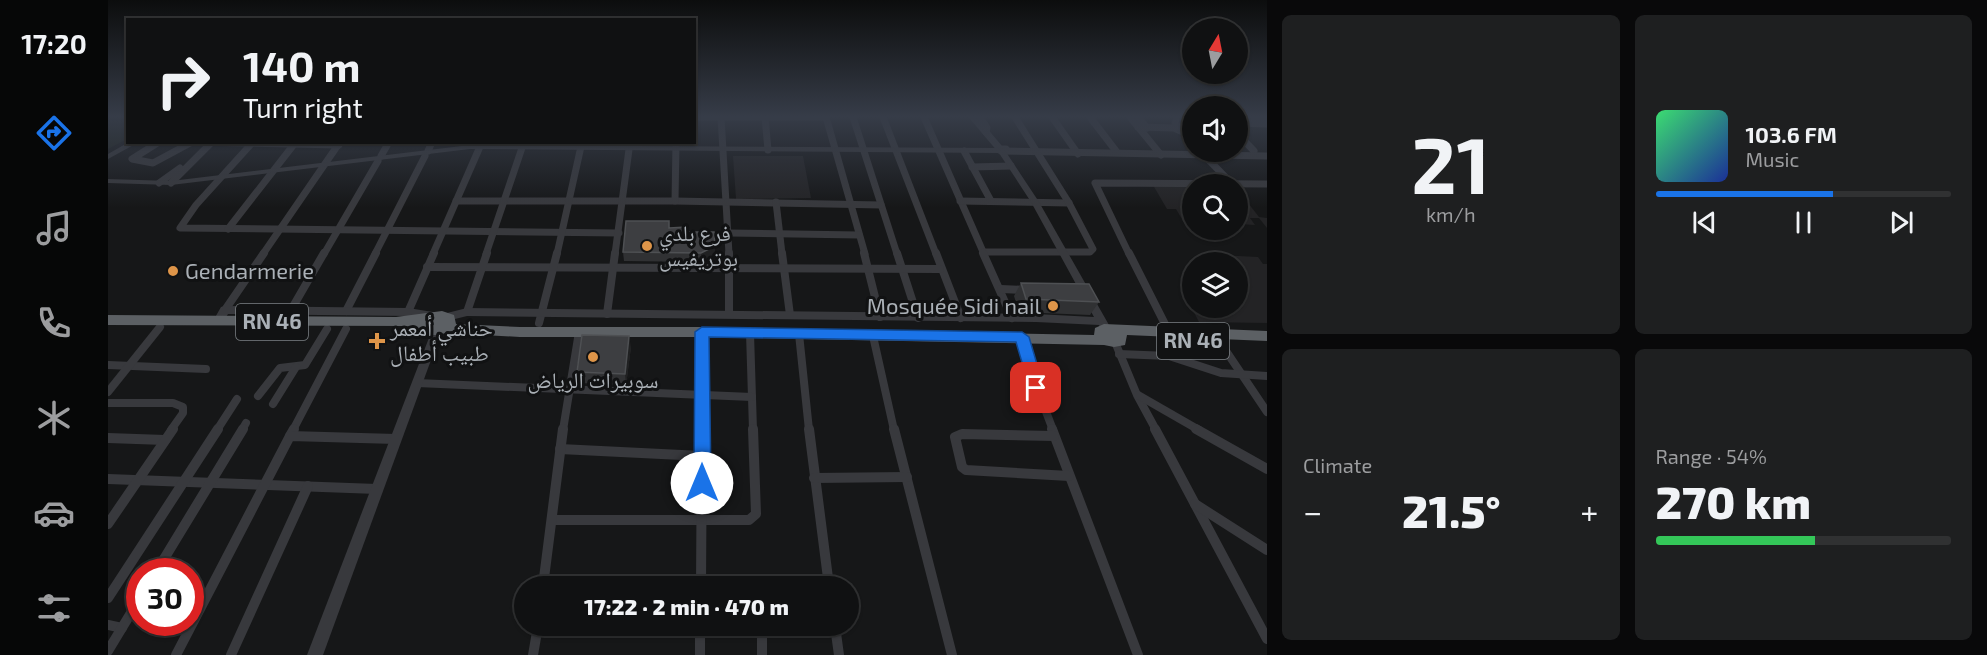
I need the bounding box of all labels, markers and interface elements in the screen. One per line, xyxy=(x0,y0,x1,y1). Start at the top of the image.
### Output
north arrow xyxy=(1182,18,1248,84)
map controls xyxy=(1182,18,1248,318)
text: 17:20 xyxy=(21,27,87,59)
text: 140 m xyxy=(243,40,360,90)
icon: right xyxy=(144,42,222,120)
text: Turn right xyxy=(243,91,363,123)
button: sound xyxy=(1182,96,1248,162)
icon: directions xyxy=(33,112,75,154)
text: 21 xyxy=(1411,116,1490,210)
text: 103.6 FM xyxy=(1746,121,1837,147)
text: Music xyxy=(1746,147,1799,171)
button: search xyxy=(1182,174,1248,240)
text: km/h xyxy=(1426,202,1476,226)
icon: previous xyxy=(1688,206,1721,239)
icon: pause xyxy=(1787,206,1820,239)
icon: next xyxy=(1885,206,1918,239)
icon: music xyxy=(33,207,75,249)
place label: فرع بلدي بوتريفيس xyxy=(659,219,738,272)
marker: فرع بلدي بوتريفيس xyxy=(640,239,654,253)
button: layers xyxy=(1182,252,1248,318)
place label: Gendarmerie xyxy=(185,257,314,283)
marker: Gendarmerie xyxy=(166,264,180,278)
place label: Mosquée Sidi nail xyxy=(867,292,1041,318)
marker: Mosquée Sidi nail xyxy=(1046,299,1060,313)
icon: phone xyxy=(33,302,75,344)
road number: RN 46 xyxy=(236,304,308,340)
place label: حناشي أمعمر طبيب أطفال xyxy=(389,314,493,367)
road number: RN 46 xyxy=(1157,323,1229,359)
marker: حناشي أمعمر طبيب أطفال xyxy=(368,332,386,350)
marker: سوبيرات الرياض xyxy=(586,350,600,364)
pin xyxy=(1010,362,1061,413)
place label: سوبيرات الرياض xyxy=(528,366,658,394)
icon: arrive xyxy=(1019,371,1052,404)
icon: climate xyxy=(33,397,75,439)
text: Range · 54% xyxy=(1656,444,1767,468)
position arrow xyxy=(670,451,734,515)
text: Climate xyxy=(1303,453,1372,477)
text: 270 km xyxy=(1656,474,1811,528)
text: 21.5° xyxy=(1402,483,1501,537)
text: − xyxy=(1303,491,1322,531)
text: + xyxy=(1580,491,1598,531)
icon: car xyxy=(33,492,75,534)
speed limit sign: 30 xyxy=(126,558,204,636)
icon: filters xyxy=(33,587,75,629)
text: 17:22 · 2 min · 470 m xyxy=(584,593,789,619)

